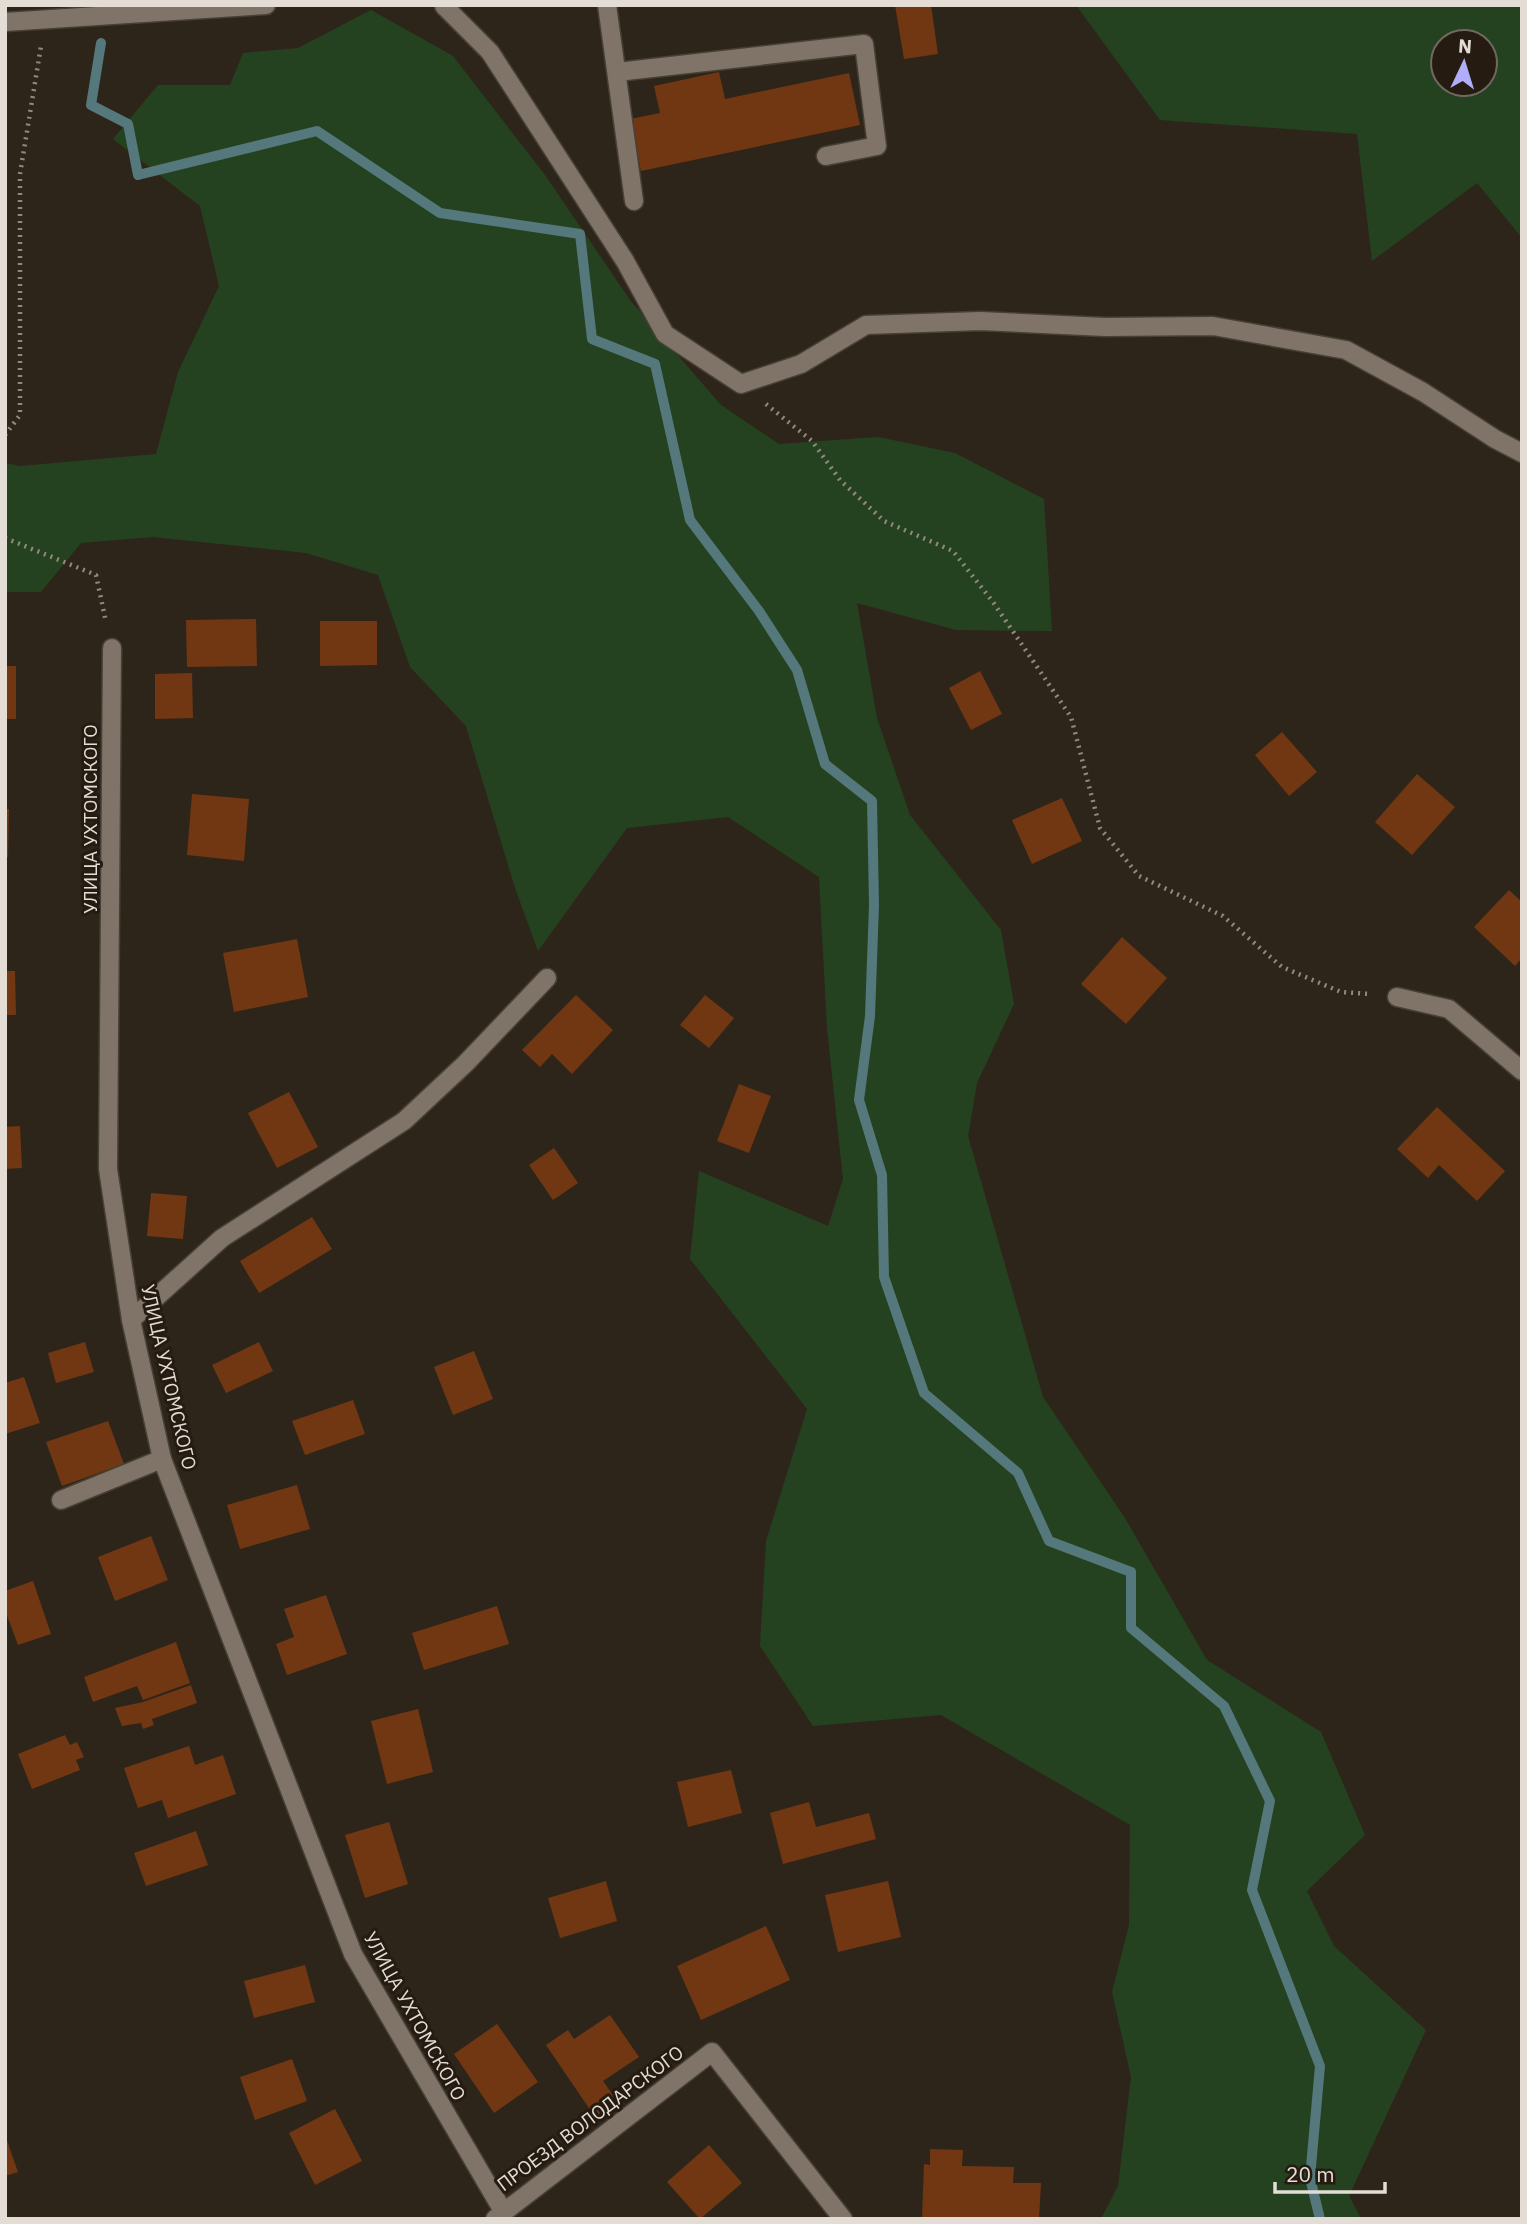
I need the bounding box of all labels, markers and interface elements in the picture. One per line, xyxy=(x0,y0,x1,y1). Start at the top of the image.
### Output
north arrow xyxy=(1429,28,1499,98)
text: N xyxy=(1457,34,1473,58)
street label: УЛИЦА УХТОМСКОГО xyxy=(78,724,102,914)
street label: УЛИЦА УХТОМСКОГО xyxy=(136,1282,202,1472)
street label: УЛИЦА УХТОМСКОГО xyxy=(359,1927,471,2105)
street label: ПРОЕЗД ВОЛОДАРСКОГО xyxy=(492,2040,688,2196)
scale bar xyxy=(1275,2150,1385,2194)
text: 20 m xyxy=(1286,2160,1335,2188)

